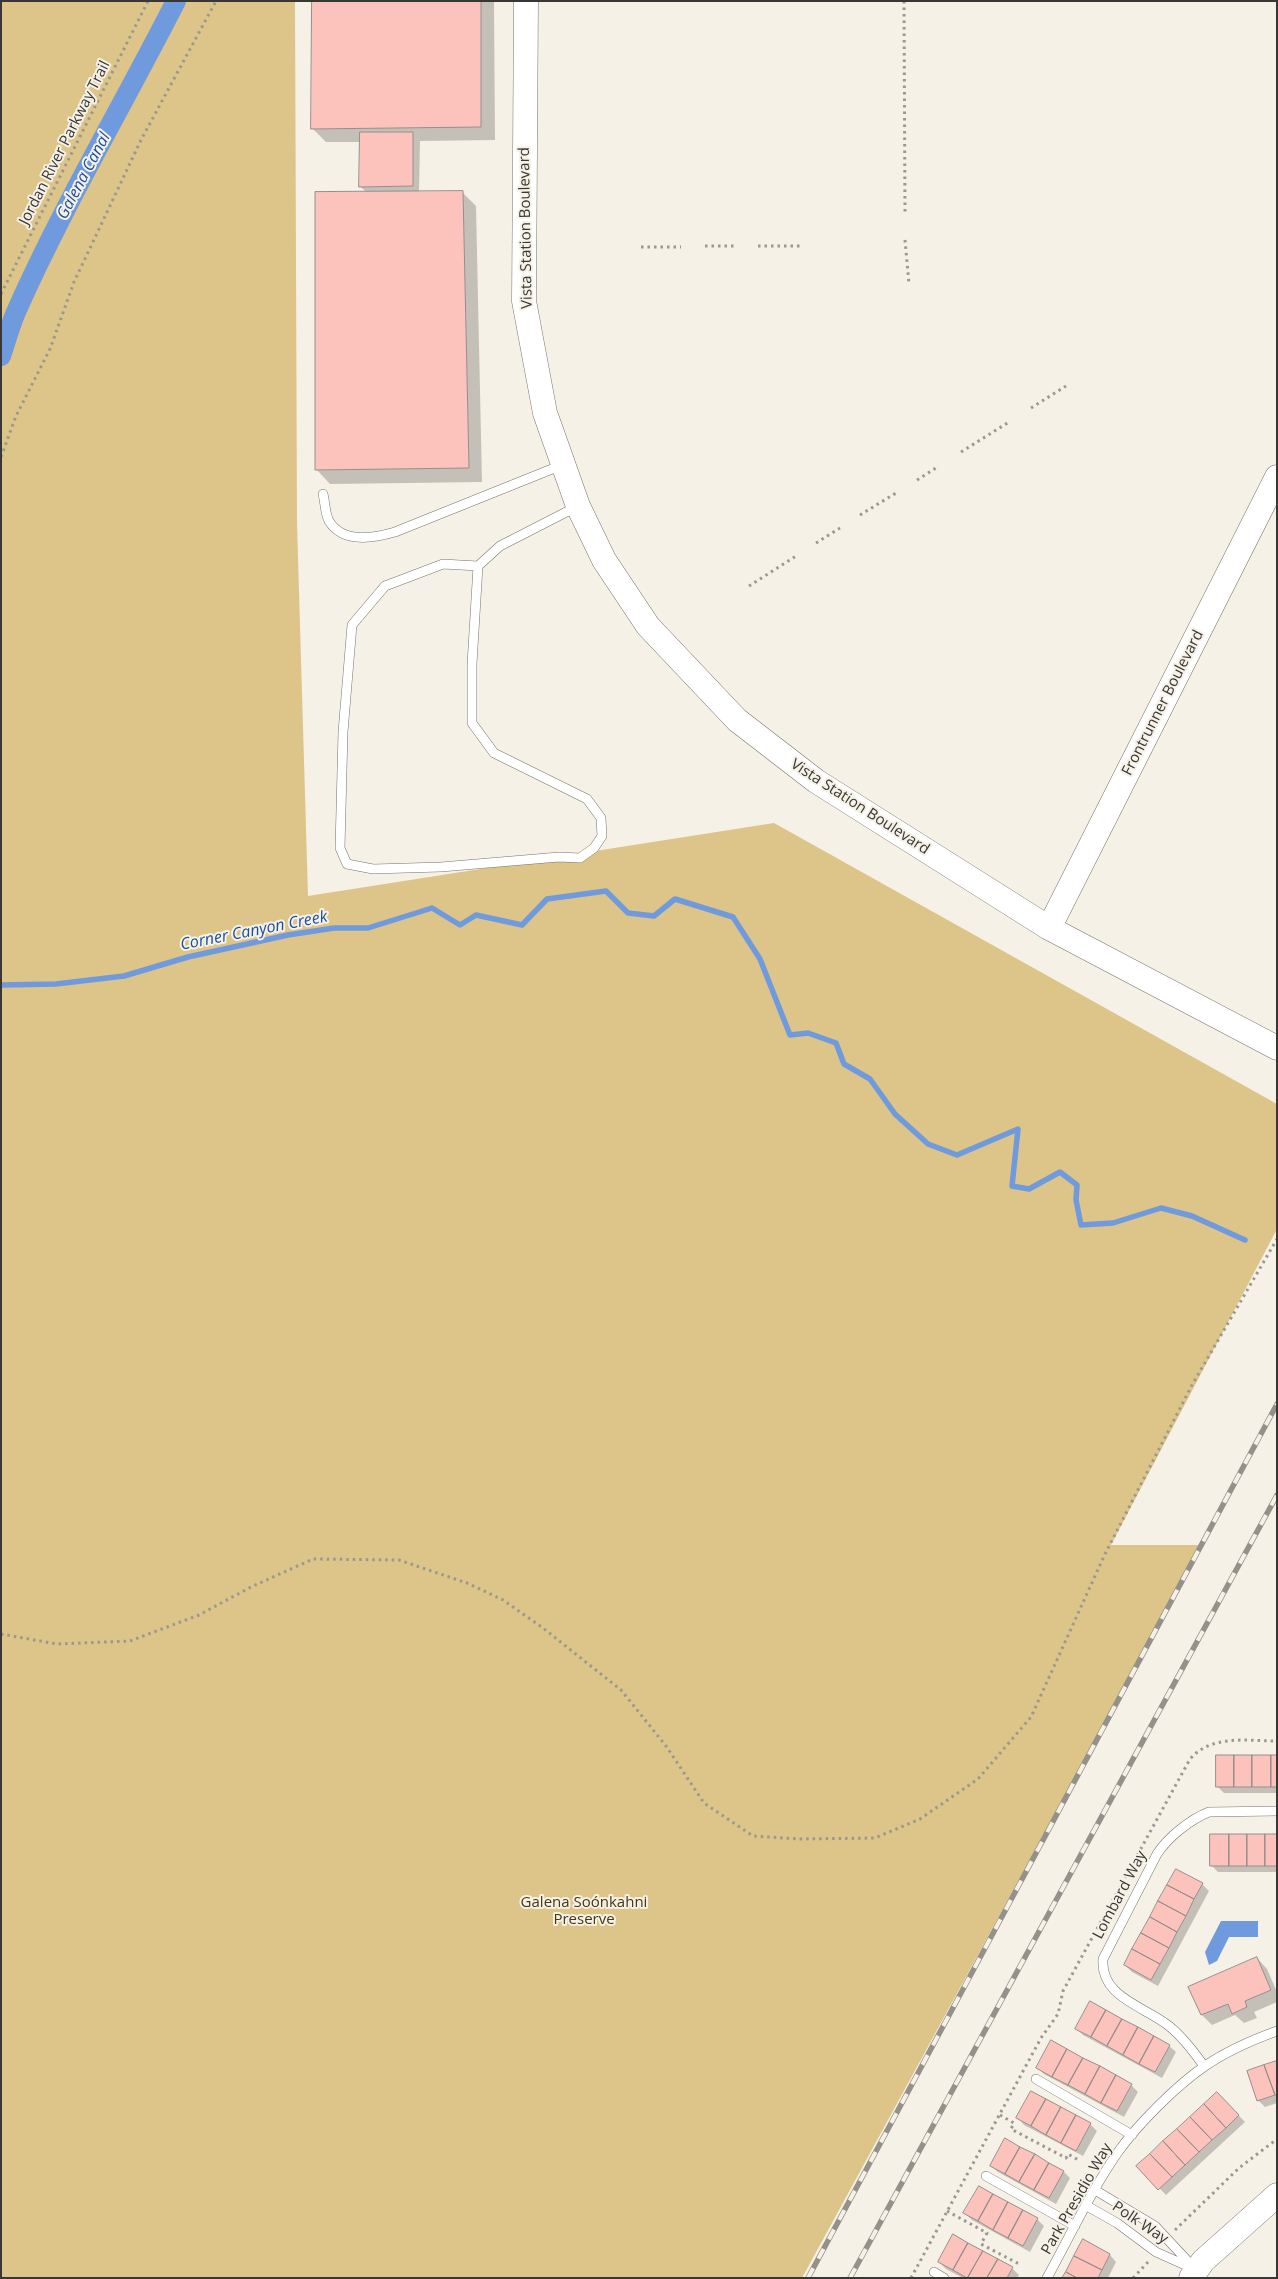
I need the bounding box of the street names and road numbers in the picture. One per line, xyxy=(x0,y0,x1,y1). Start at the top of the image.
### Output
street label: Jordan River Parkway Trail xyxy=(16,58,114,228)
street label: Vista Station Boulevard xyxy=(516,147,536,309)
street label: Frontrunner Boulevard xyxy=(1118,627,1208,779)
street label: Vista Station Boulevard xyxy=(787,755,933,859)
street label: Lombard Way xyxy=(1089,1848,1151,1942)
street label: Park Presidio Way xyxy=(1038,2140,1116,2258)
street label: Polk Way xyxy=(1109,2198,1171,2248)

